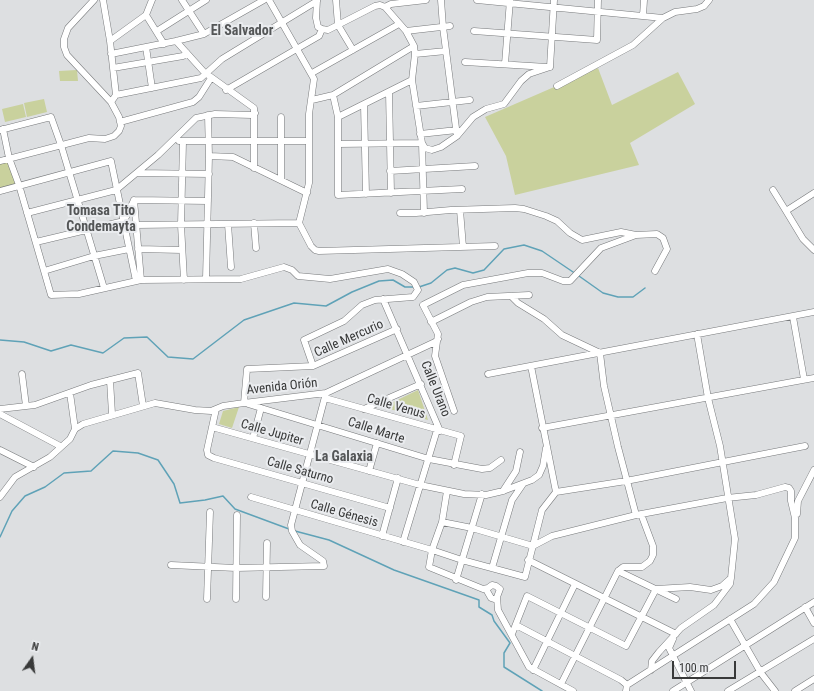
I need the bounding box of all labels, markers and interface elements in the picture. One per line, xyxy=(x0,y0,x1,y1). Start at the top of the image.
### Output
district label: El Salvador xyxy=(211,23,273,39)
district label: Tomasa Tito Condemayta xyxy=(66,203,136,236)
street label: Calle Mercurio xyxy=(312,317,386,361)
street label: Calle Urano xyxy=(417,359,453,419)
street label: Avenida Orión xyxy=(246,376,318,398)
street label: Calle Venus xyxy=(365,391,427,423)
street label: Calle Marte xyxy=(346,414,406,448)
street label: Calle Jupiter xyxy=(239,417,305,449)
district label: La Galaxia xyxy=(315,449,373,465)
street label: Calle Saturno xyxy=(265,454,335,488)
street label: Calle Génesis xyxy=(308,497,380,531)
north arrow xyxy=(12,639,52,679)
text: N xyxy=(30,640,40,654)
scale bar xyxy=(674,653,738,679)
text: 100 m xyxy=(679,661,709,675)

